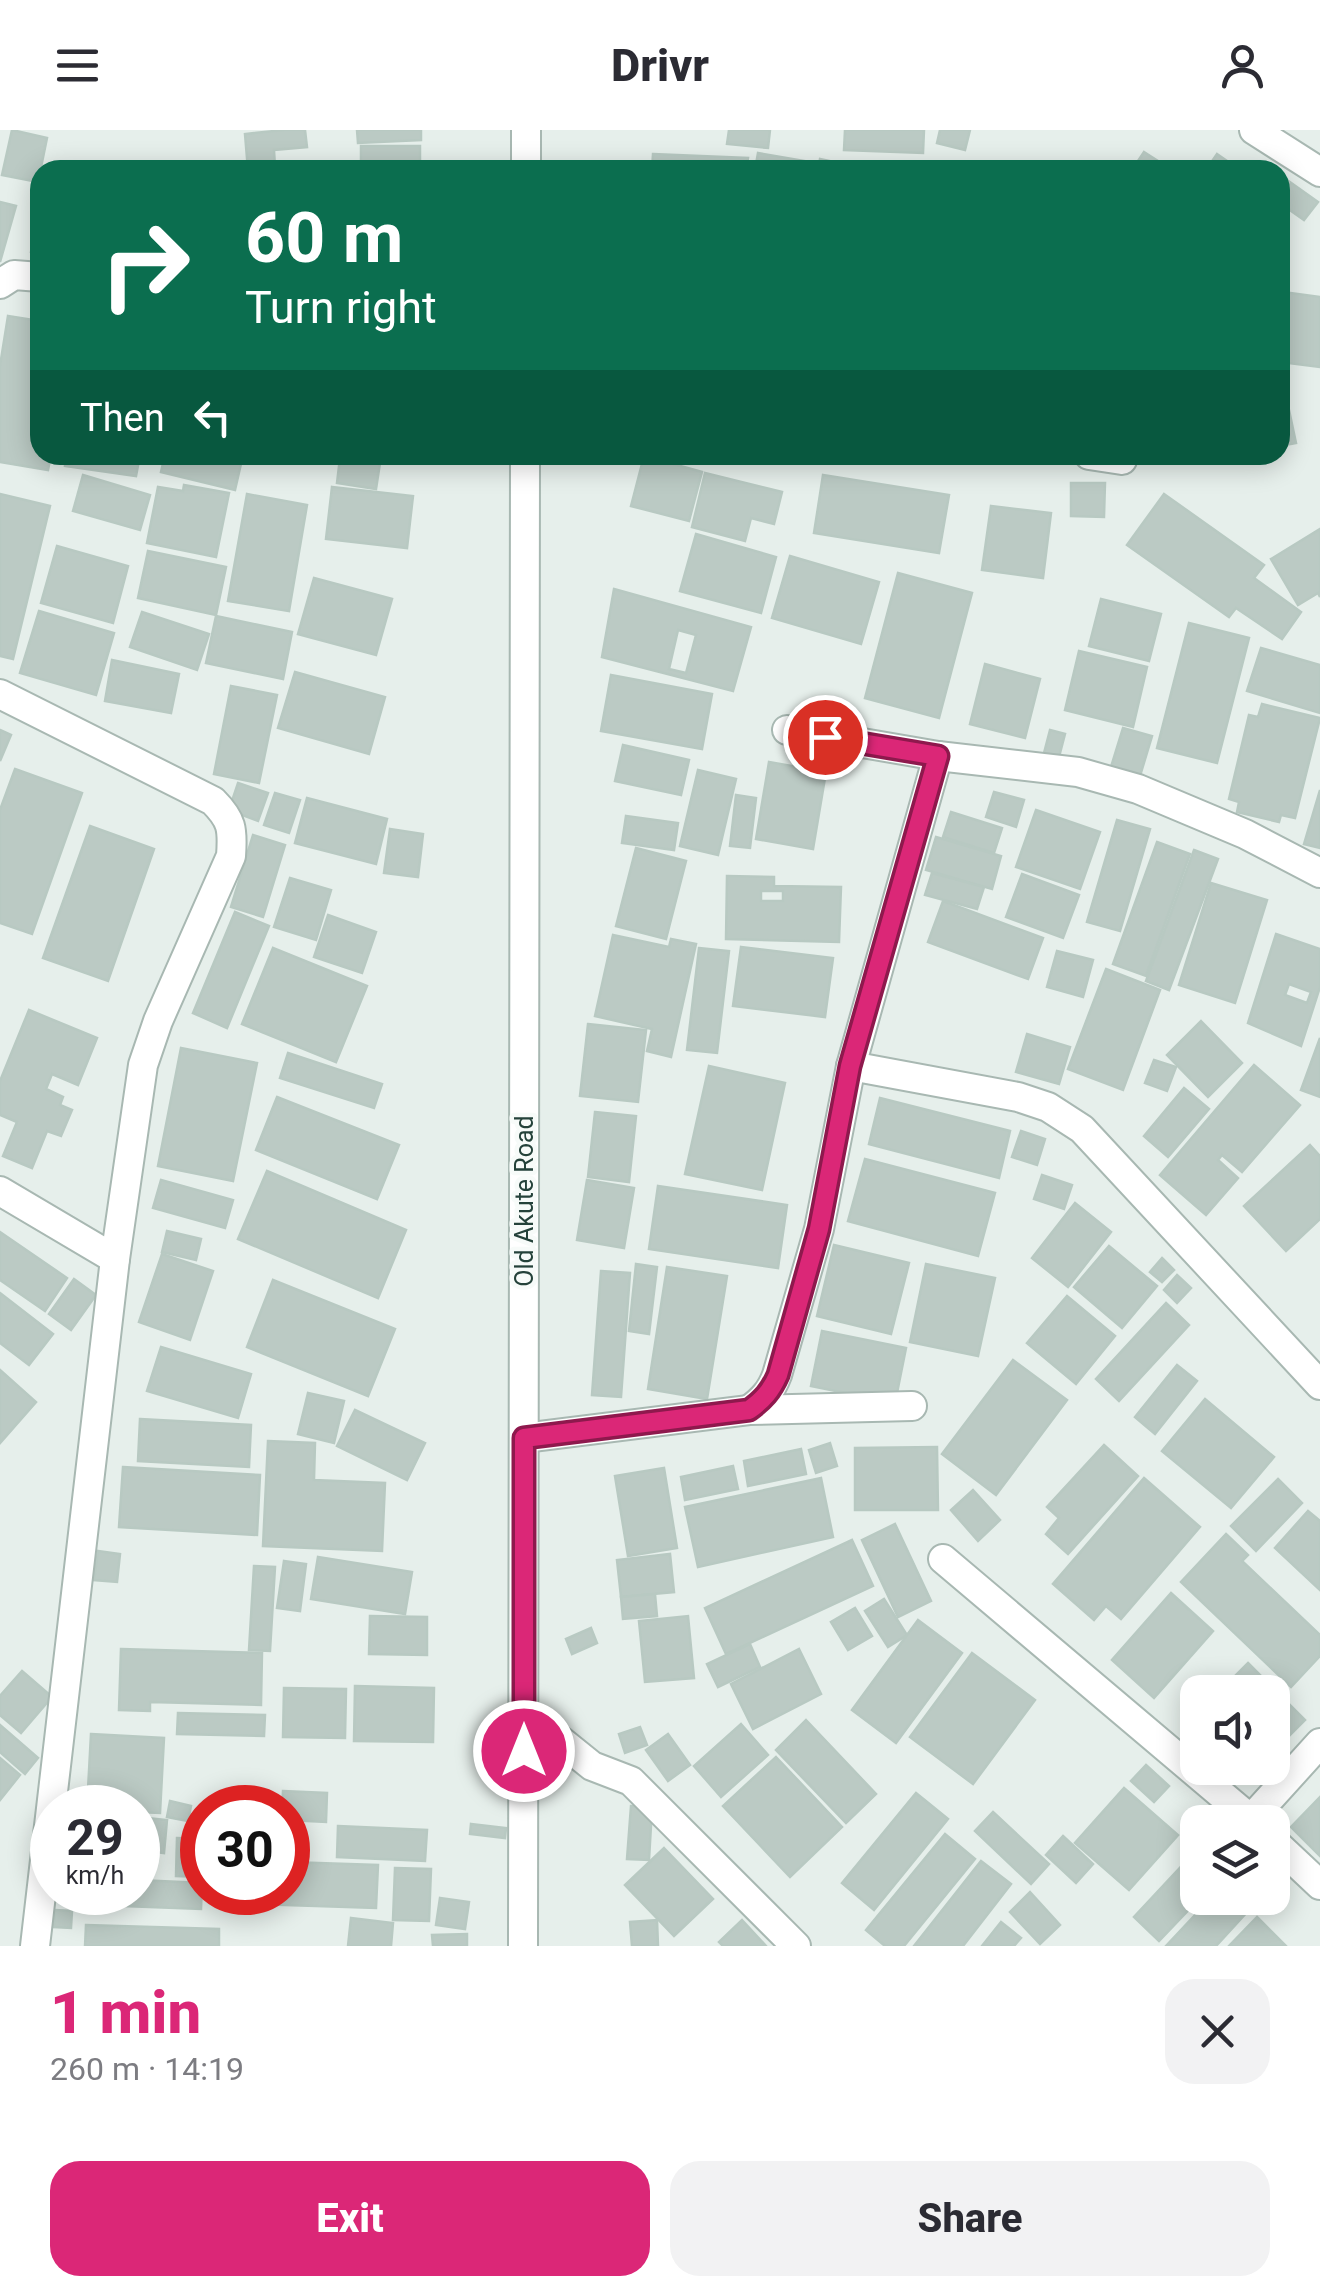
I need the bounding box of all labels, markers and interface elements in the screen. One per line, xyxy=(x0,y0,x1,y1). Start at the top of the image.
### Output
icon: menu xyxy=(50,38,105,93)
icon: person xyxy=(1215,38,1270,93)
text: Drivr xyxy=(611,39,709,92)
text: 60 m xyxy=(245,197,403,279)
icon: right xyxy=(80,200,210,330)
text: Turn right xyxy=(245,281,437,334)
icon: left xyxy=(185,390,240,445)
text: Then xyxy=(80,396,165,440)
pin xyxy=(783,695,868,780)
icon: arrive xyxy=(798,710,853,765)
street label: Old Akute Road xyxy=(510,1115,539,1287)
map controls xyxy=(1180,1675,1290,1915)
button: sound xyxy=(1180,1675,1290,1785)
position arrow xyxy=(472,1699,576,1803)
speed limit sign: 30 xyxy=(180,1785,310,1915)
button: layers xyxy=(1180,1805,1290,1915)
text: 29 xyxy=(66,1809,124,1867)
text: km/h xyxy=(66,1861,124,1890)
text: 1 min xyxy=(50,1977,201,2048)
button: close xyxy=(1165,1979,1270,2084)
text: 260 m · 14:19 xyxy=(50,2050,244,2088)
button: Exit xyxy=(50,2161,650,2276)
button: Share xyxy=(670,2161,1270,2276)

